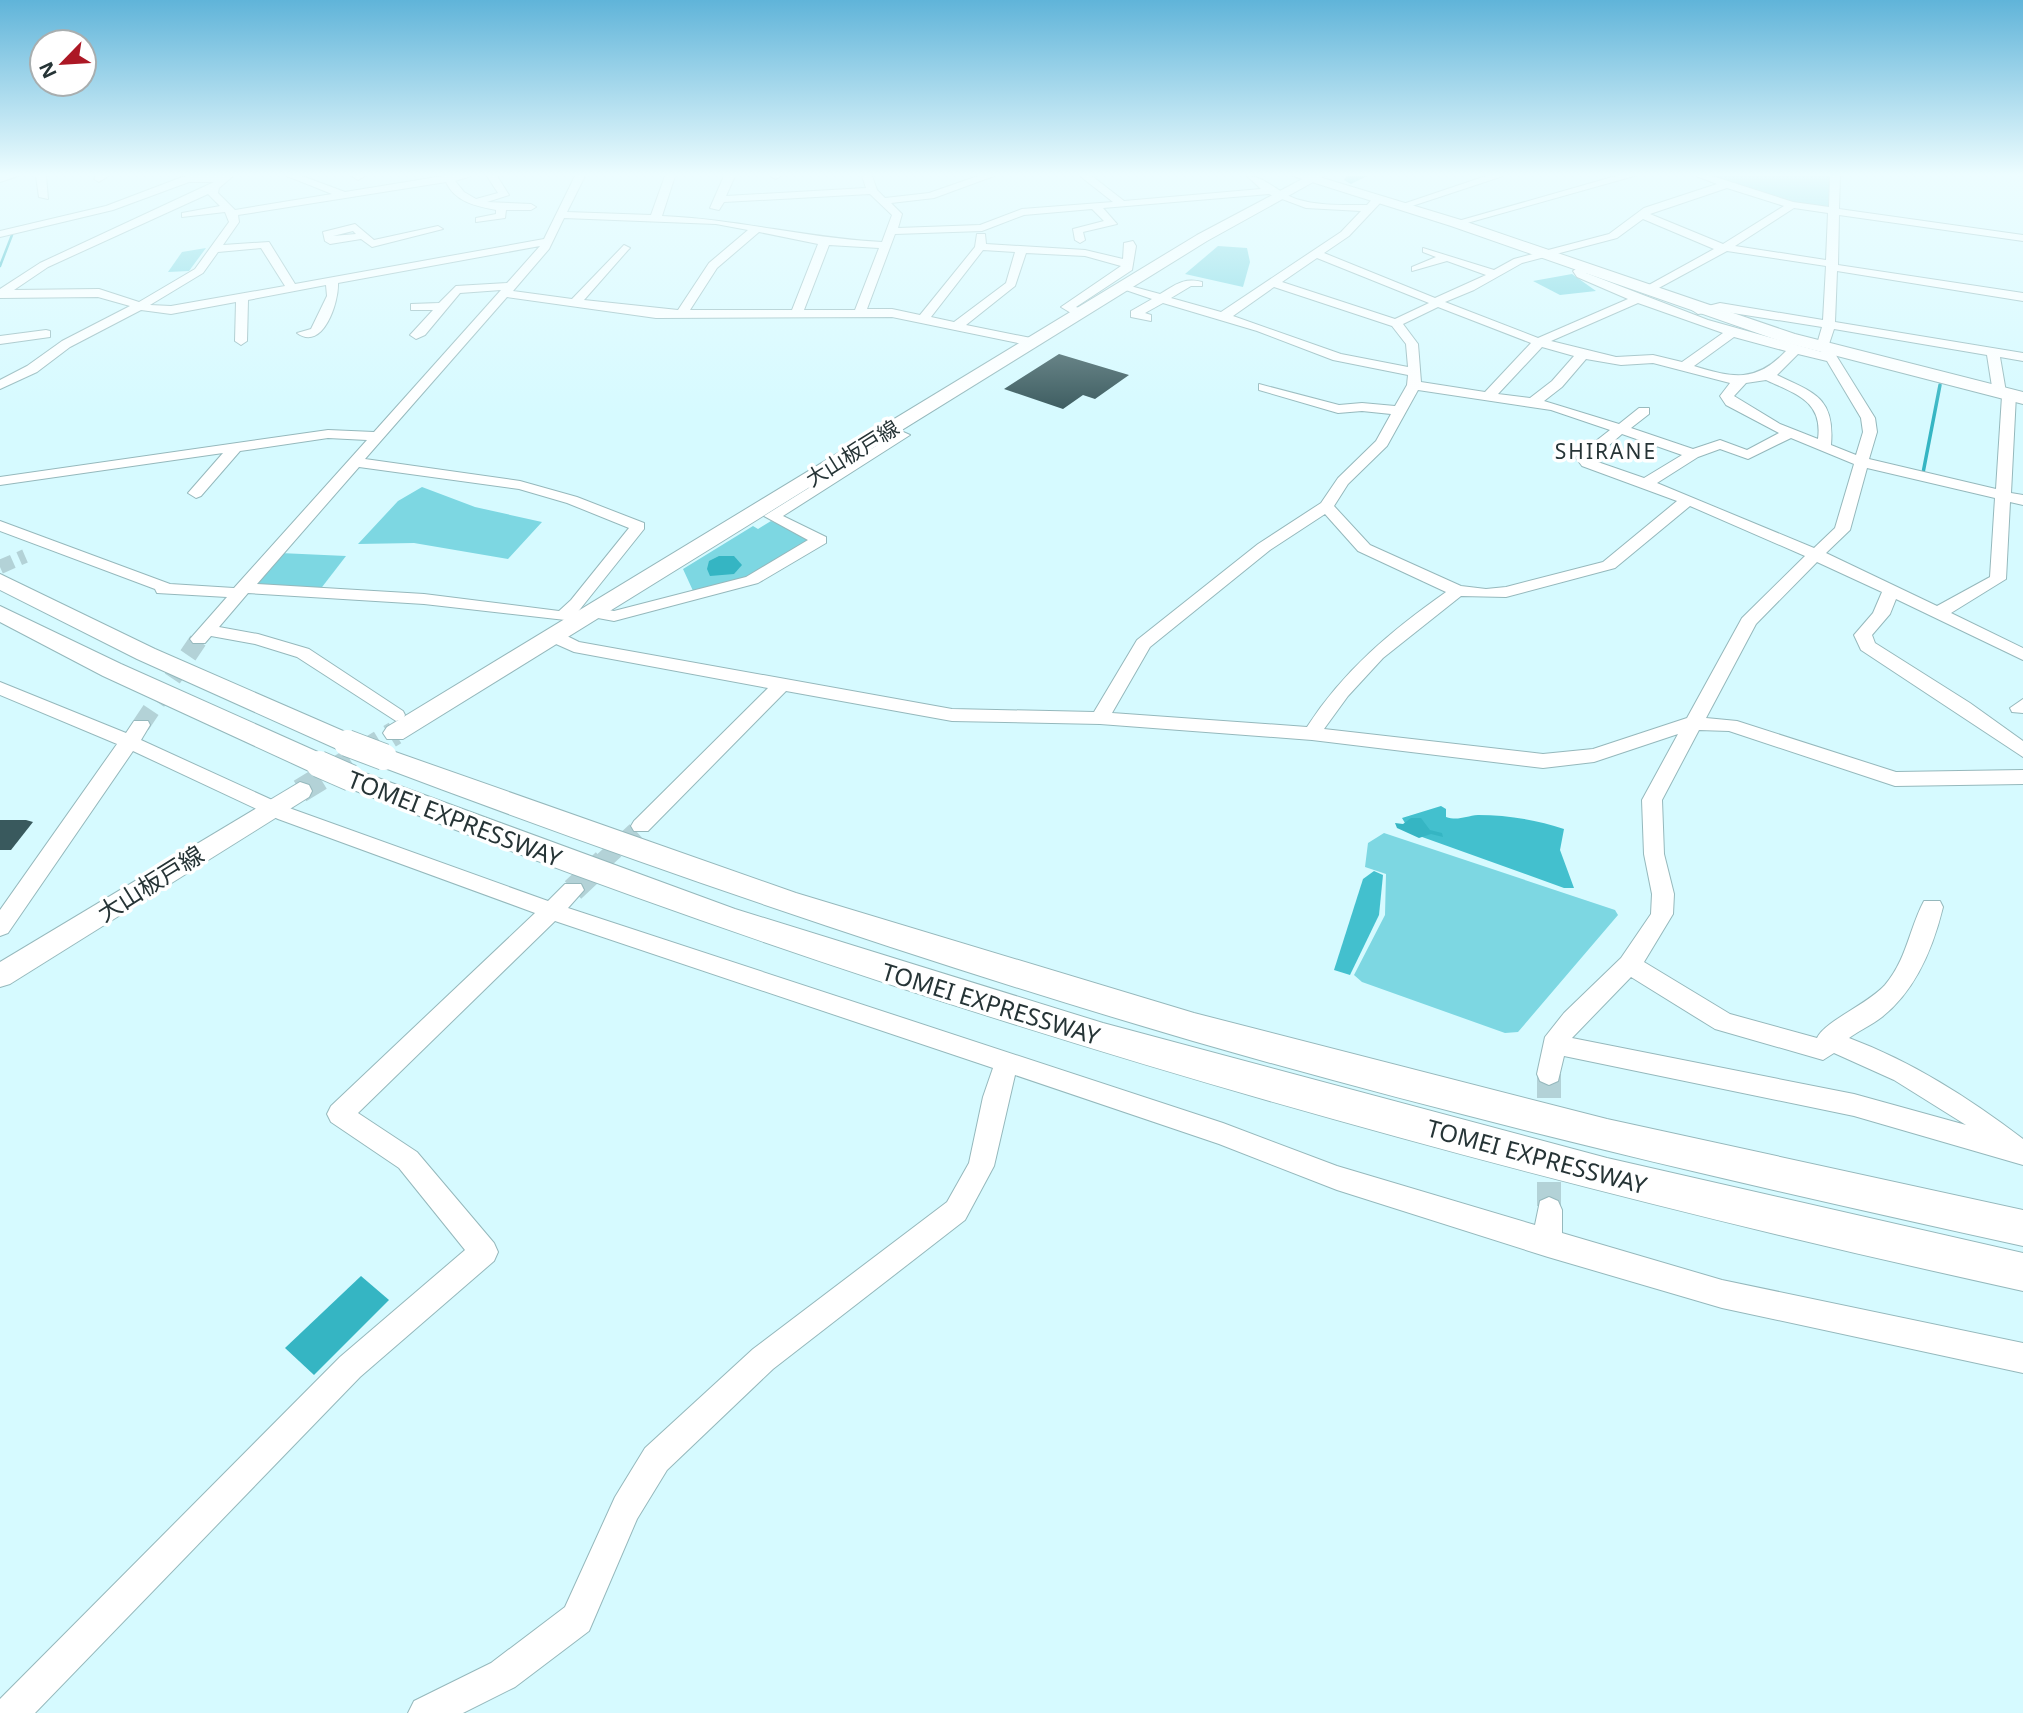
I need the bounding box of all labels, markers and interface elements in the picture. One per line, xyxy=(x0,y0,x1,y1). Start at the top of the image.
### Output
north arrow xyxy=(28,28,98,98)
text: N xyxy=(33,58,63,83)
street label: 大山板戸線 xyxy=(800,413,904,493)
district label: SHIRANE xyxy=(1555,437,1657,465)
street label: TOMEI EXPRESSWAY xyxy=(343,762,567,874)
street label: 大山板戸線 xyxy=(90,837,210,929)
street label: TOMEI EXPRESSWAY xyxy=(878,954,1105,1052)
street label: TOMEI EXPRESSWAY xyxy=(1423,1111,1651,1201)

